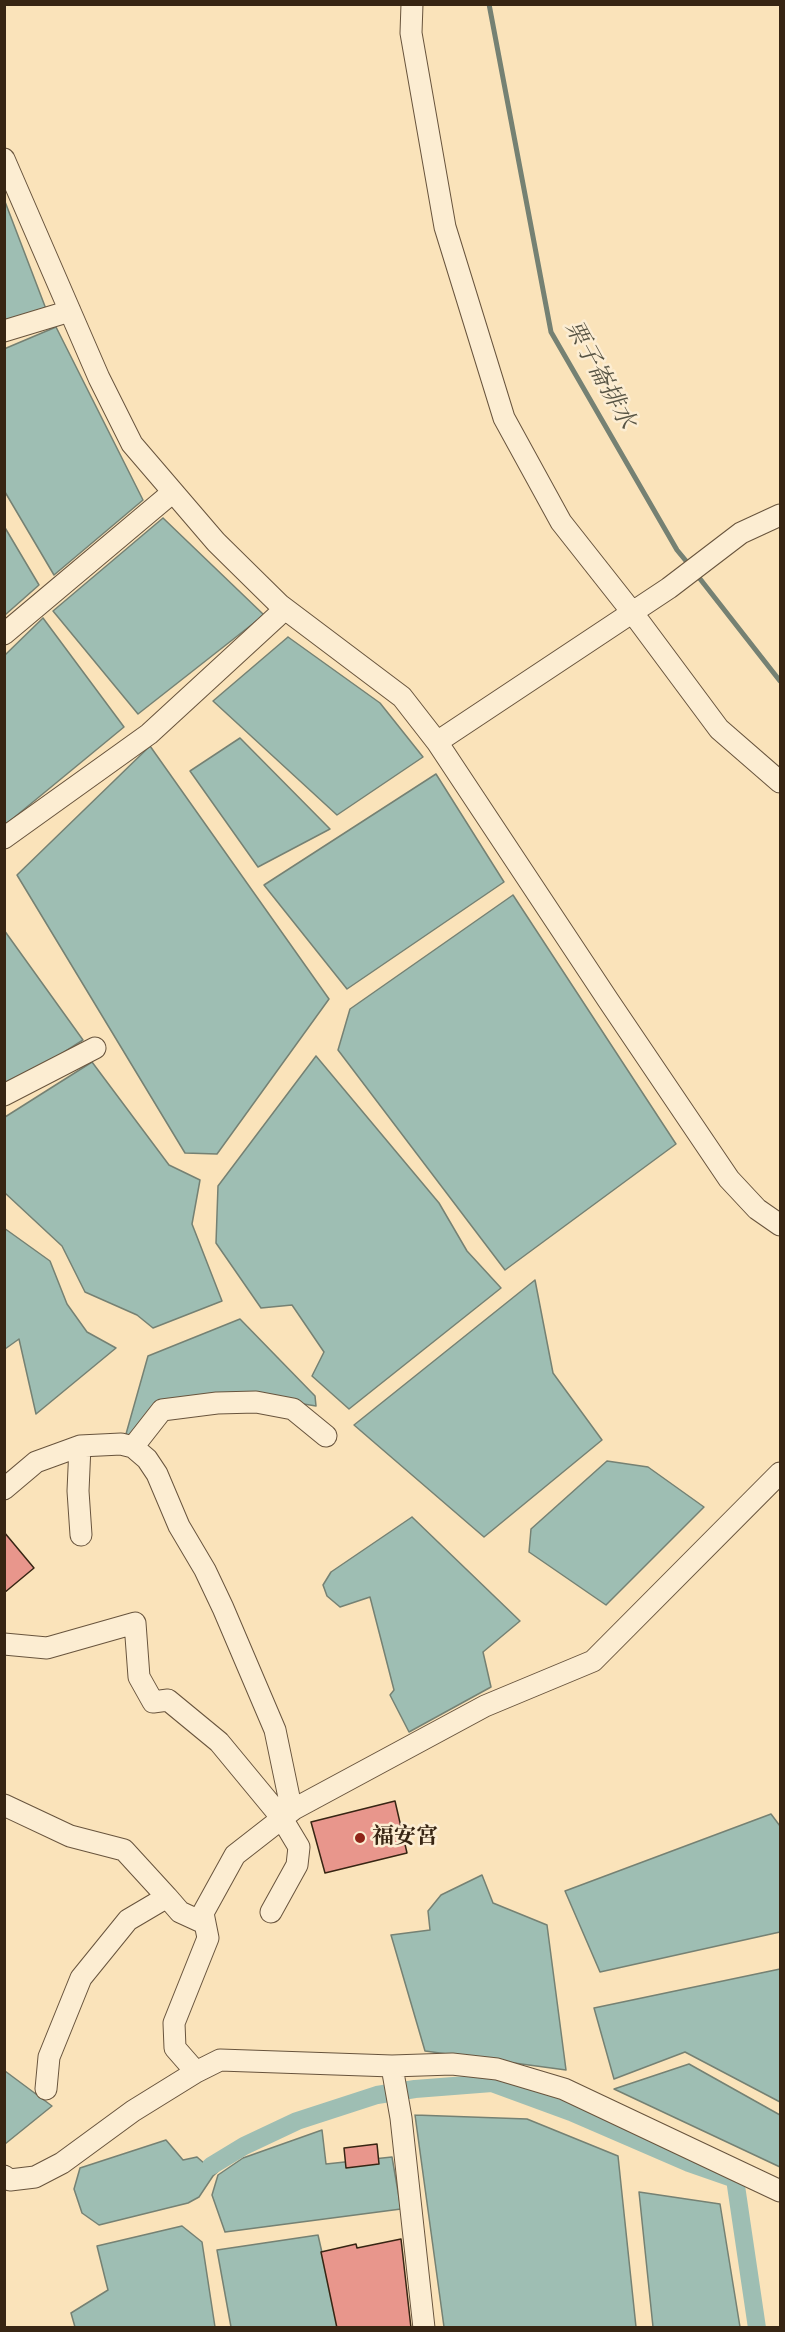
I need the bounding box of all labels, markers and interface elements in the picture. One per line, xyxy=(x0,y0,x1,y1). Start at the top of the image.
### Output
water label: 栗子崙排水 xyxy=(557,316,641,434)
place label: 福安宮 xyxy=(372,1825,438,1851)
marker: 福安宮 xyxy=(353,1831,367,1845)

